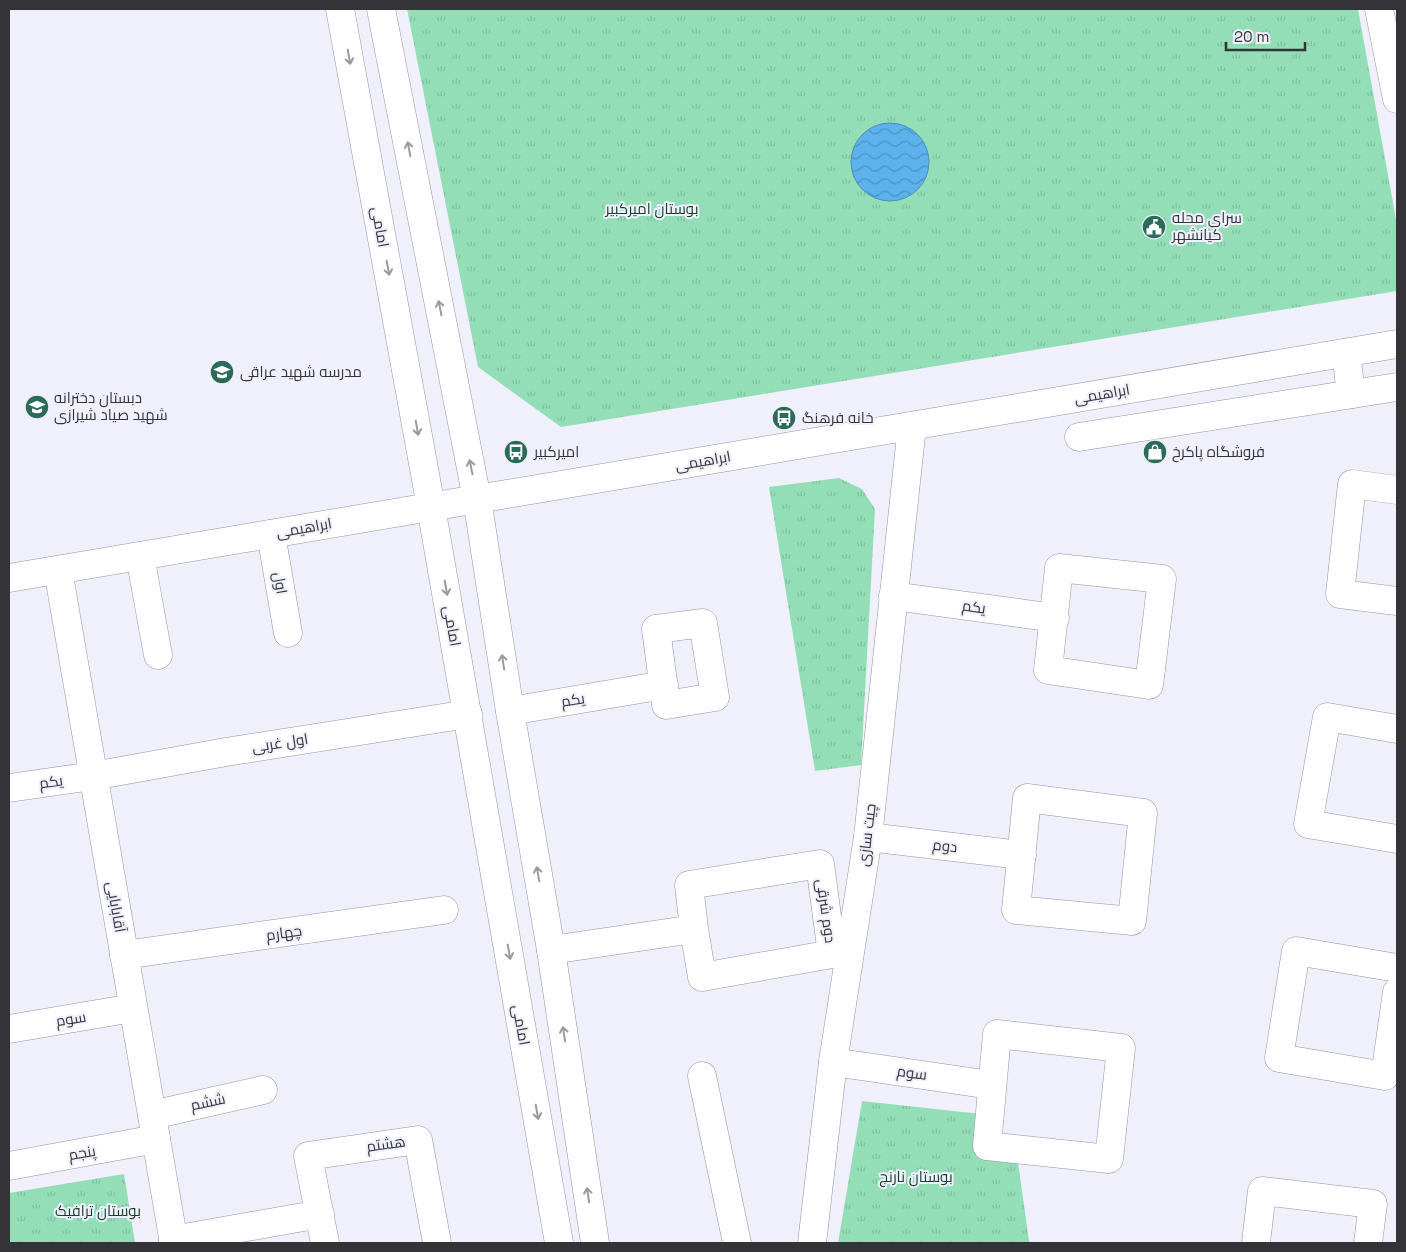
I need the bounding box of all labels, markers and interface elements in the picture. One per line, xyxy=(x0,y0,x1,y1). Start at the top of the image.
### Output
scale bar xyxy=(1226,20,1305,52)
text: 20 m xyxy=(1234,27,1269,46)
one-way arrow xyxy=(344,48,354,64)
one-way arrow xyxy=(403,141,413,157)
park label: بوستان امیرکبیر xyxy=(604,199,699,219)
street label: امامی xyxy=(367,205,393,249)
place label: سرای محله کیانشهر xyxy=(1171,208,1242,245)
public building icon: سرای محله کیانشهر xyxy=(1141,214,1167,240)
one-way arrow xyxy=(383,260,393,276)
one-way arrow xyxy=(435,300,444,316)
school or university icon: مدرسه شهید عراقی xyxy=(209,359,235,385)
place label: مدرسه شهید عراقی xyxy=(240,362,362,382)
street label: ابراهیمی xyxy=(1073,379,1131,409)
place label: دبستان دخترانه شهید صیاد شیرازی xyxy=(54,388,168,425)
school or university icon: دبستان دخترانه شهید صیاد شیرازی xyxy=(24,394,50,420)
bus stop icon: خانه فرهنگ xyxy=(771,405,797,431)
place label: خانه فرهنگ xyxy=(802,408,874,427)
one-way arrow xyxy=(413,420,422,436)
bus stop icon: امیرکبیر xyxy=(503,439,529,465)
shop icon: فروشگاه پاکرخ xyxy=(1142,439,1168,465)
place label: امیرکبیر xyxy=(533,442,579,461)
place label: فروشگاه پاکرخ xyxy=(1172,442,1265,463)
street label: ابراهیمی xyxy=(674,446,732,476)
one-way arrow xyxy=(466,460,476,476)
street label: ابراهیمی xyxy=(275,513,333,543)
street label: اول xyxy=(269,570,292,595)
one-way arrow xyxy=(441,580,451,596)
street label: یکم xyxy=(961,595,987,619)
street label: امامی xyxy=(439,604,465,648)
one-way arrow xyxy=(498,655,508,671)
street label: یکم xyxy=(560,688,586,712)
street label: اول غربی xyxy=(250,729,310,757)
street label: یکم xyxy=(38,770,64,794)
street label: چیت سازی xyxy=(853,802,881,868)
street label: دوم xyxy=(931,835,959,857)
one-way arrow xyxy=(533,866,543,882)
street label: دوم شرقی xyxy=(812,878,840,944)
street label: آقابابایی xyxy=(102,880,130,934)
street label: چهارم xyxy=(265,921,303,945)
one-way arrow xyxy=(504,944,514,960)
street label: امامی xyxy=(508,1003,534,1047)
street label: سوم xyxy=(54,1007,88,1031)
one-way arrow xyxy=(558,1027,568,1043)
street label: سوم xyxy=(896,1061,928,1085)
street label: ششم xyxy=(189,1089,227,1115)
one-way arrow xyxy=(532,1104,542,1120)
street label: هشتم xyxy=(365,1131,407,1157)
street label: پنجم xyxy=(67,1141,97,1165)
park label: بوستان نارنج xyxy=(879,1167,953,1188)
one-way arrow xyxy=(583,1187,593,1203)
park label: بوستان ترافیک xyxy=(55,1201,141,1221)

